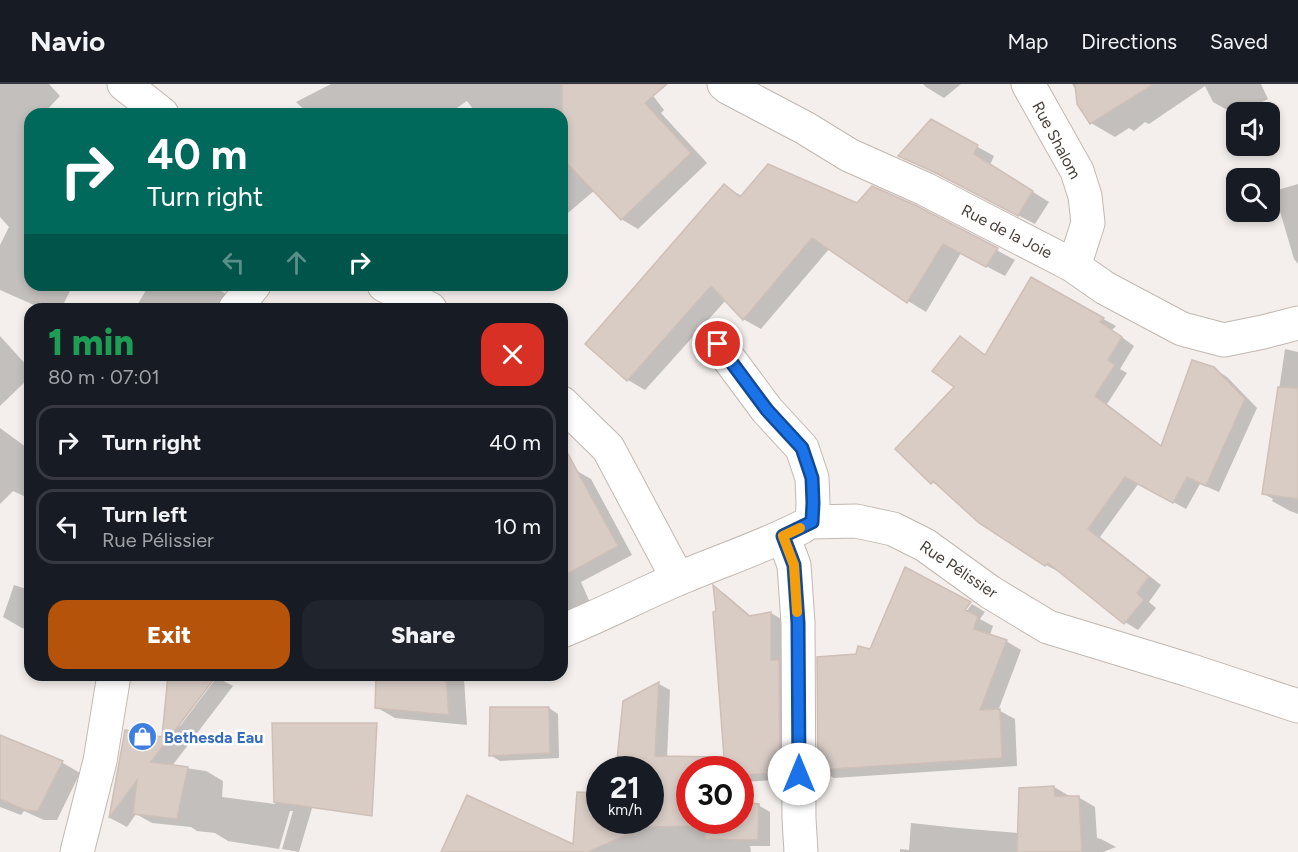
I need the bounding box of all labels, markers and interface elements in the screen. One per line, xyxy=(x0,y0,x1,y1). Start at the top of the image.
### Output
text: Navio xyxy=(30,24,105,58)
text: Map xyxy=(1007,29,1048,54)
text: Directions xyxy=(1081,29,1177,54)
text: Saved xyxy=(1210,29,1268,54)
street label: Rue Shalom xyxy=(1028,98,1085,182)
map controls xyxy=(1226,102,1280,222)
button: sound xyxy=(1226,102,1280,156)
text: 40 m xyxy=(147,129,247,180)
icon: right xyxy=(48,132,126,210)
button: search xyxy=(1226,168,1280,222)
text: Turn right xyxy=(147,180,263,213)
street label: Rue de la Joie xyxy=(958,200,1056,263)
icon: left xyxy=(217,246,250,279)
icon: ahead xyxy=(280,246,313,279)
icon: right xyxy=(343,246,376,279)
pin xyxy=(692,318,743,369)
text: 1 min xyxy=(48,321,134,364)
button: close xyxy=(481,323,544,386)
icon: arrive xyxy=(701,327,734,360)
text: 80 m · 07:01 xyxy=(48,365,160,389)
icon: right xyxy=(51,426,84,459)
text: Turn right xyxy=(102,429,201,456)
text: 40 m xyxy=(489,429,541,456)
text: Turn left xyxy=(102,501,188,528)
icon: left xyxy=(51,510,84,543)
text: 10 m xyxy=(494,513,541,540)
text: Rue Pélissier xyxy=(102,528,214,552)
street label: Rue Pélissier xyxy=(916,537,1002,603)
button: Exit xyxy=(48,600,290,669)
button: Share xyxy=(302,600,544,669)
shop icon: Bethesda Eau xyxy=(127,721,159,753)
place label: Bethesda Eau xyxy=(164,728,263,747)
position arrow xyxy=(767,742,831,806)
speed limit sign: 30 xyxy=(676,756,754,834)
text: 21 xyxy=(610,769,640,806)
text: km/h xyxy=(608,801,642,819)

